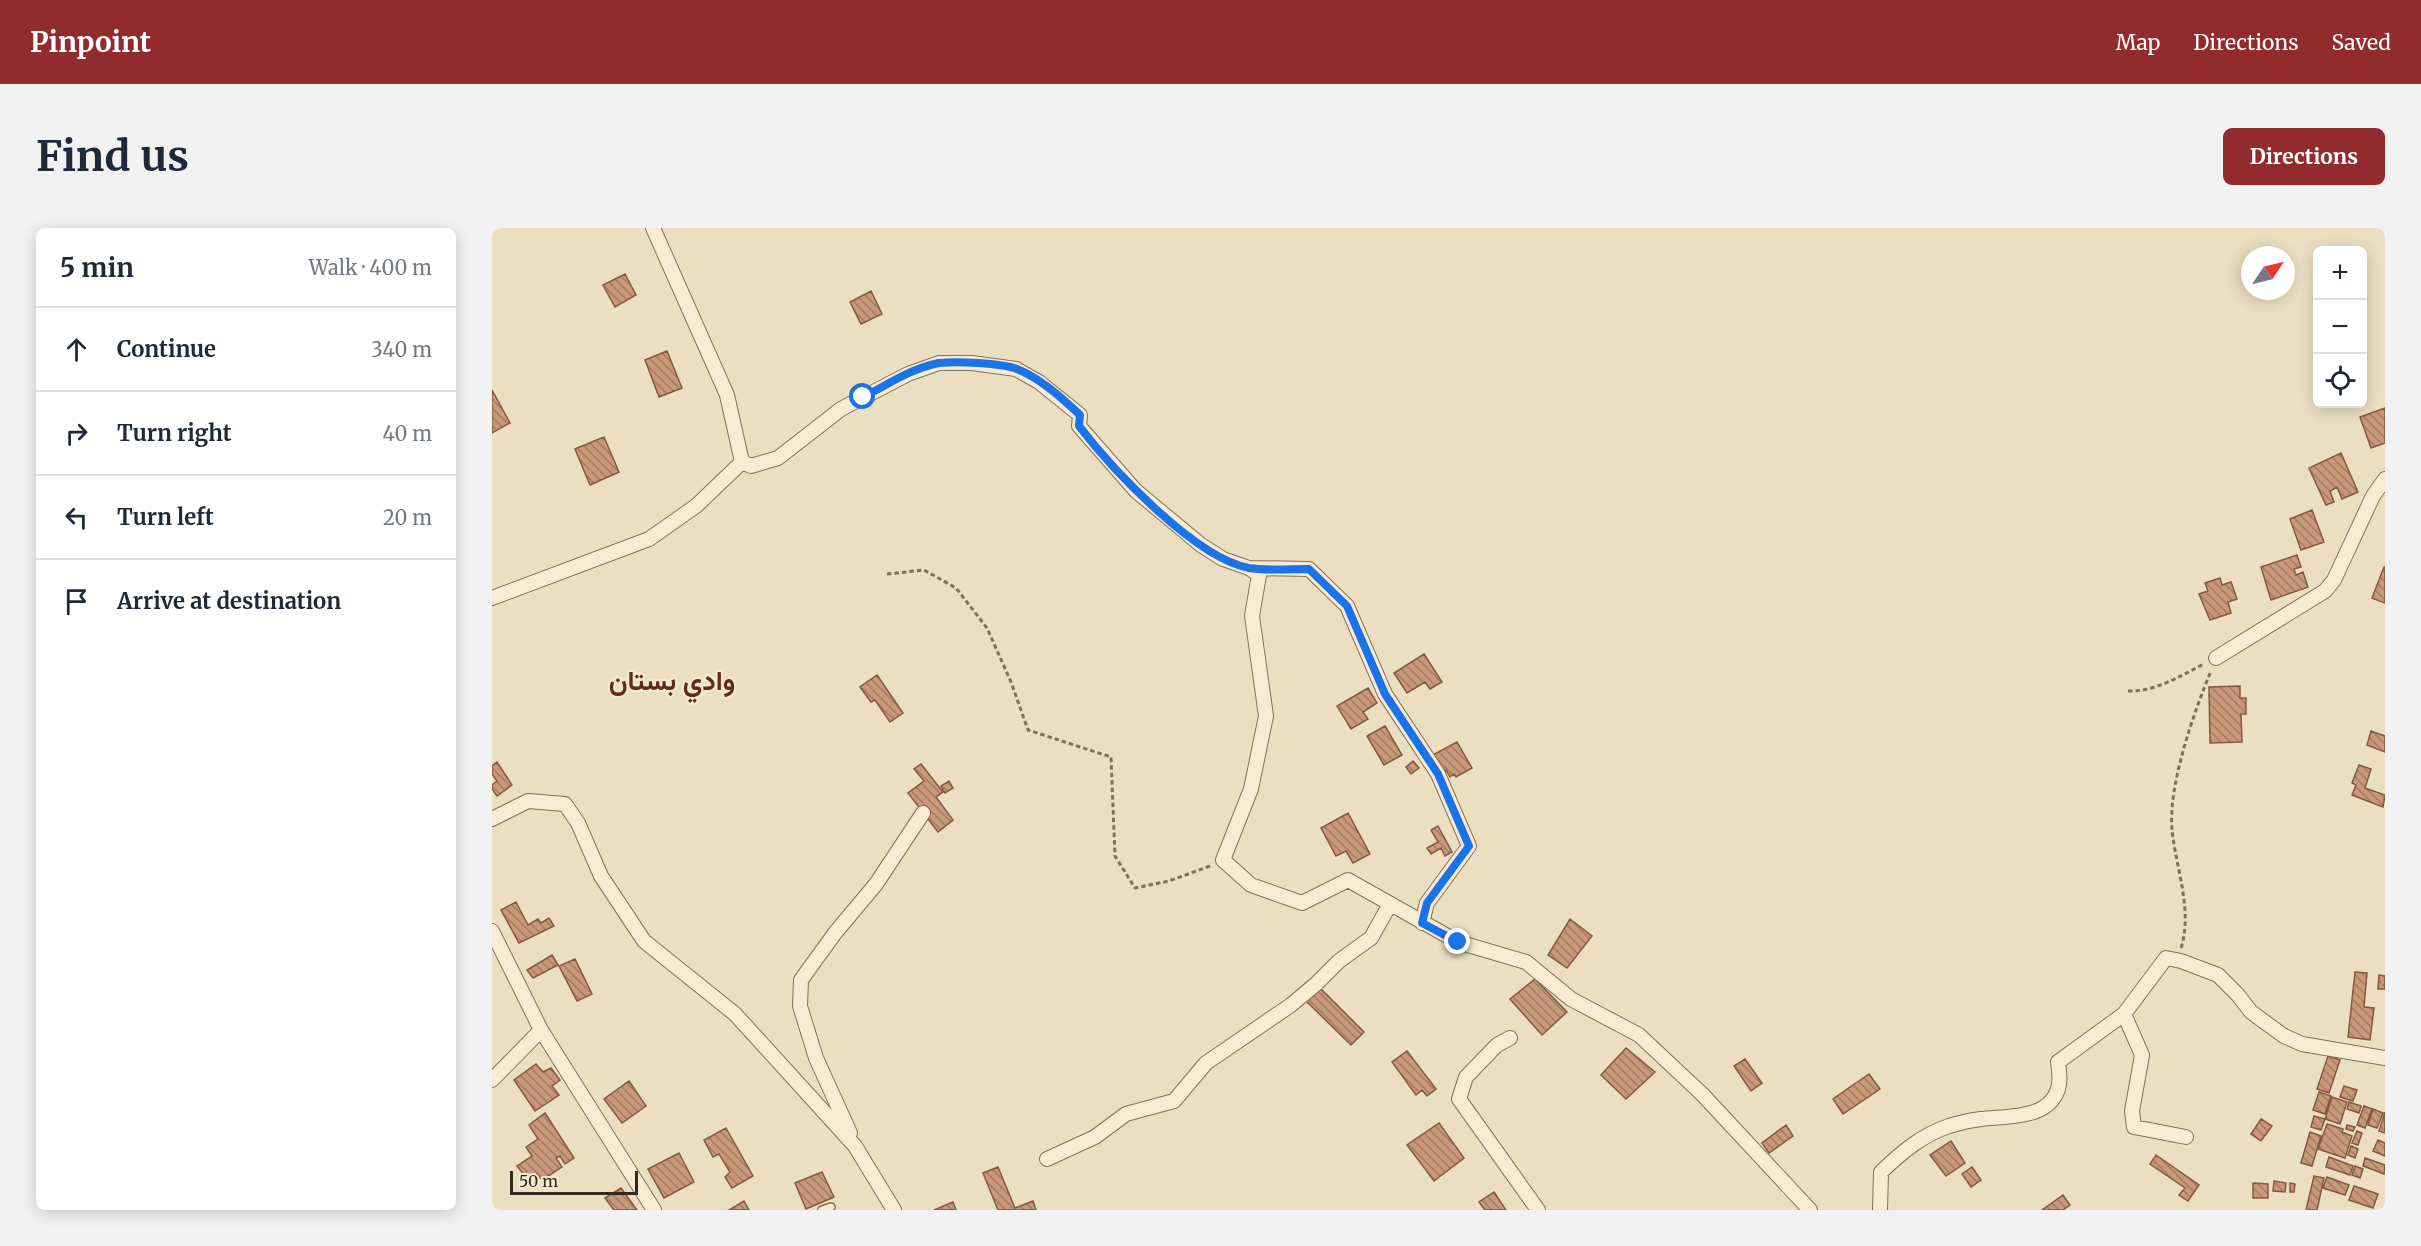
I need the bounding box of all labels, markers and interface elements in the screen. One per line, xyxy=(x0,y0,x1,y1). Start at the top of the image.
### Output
text: Pinpoint xyxy=(30,24,151,60)
text: Map xyxy=(2116,29,2160,56)
text: Directions xyxy=(2193,29,2298,56)
text: Saved xyxy=(2331,29,2391,56)
button: Directions xyxy=(2223,128,2385,185)
text: Find us xyxy=(36,130,189,182)
north arrow xyxy=(2241,246,2295,300)
map controls xyxy=(2313,246,2367,408)
button: + xyxy=(2313,246,2367,300)
text: 5 min xyxy=(60,251,134,284)
text: Walk · 400 m xyxy=(309,255,432,280)
button: − xyxy=(2313,300,2367,354)
icon: ahead xyxy=(60,333,93,366)
text: Continue xyxy=(117,335,216,363)
text: 340 m xyxy=(371,337,432,362)
button: locate xyxy=(2313,354,2367,408)
route start xyxy=(849,383,875,409)
icon: right xyxy=(60,417,93,450)
text: Turn right xyxy=(117,419,231,447)
text: 40 m xyxy=(382,421,432,446)
icon: left xyxy=(60,501,93,534)
text: Turn left xyxy=(117,503,214,531)
text: 20 m xyxy=(383,505,432,530)
icon: arrive xyxy=(60,585,93,618)
text: Arrive at destination xyxy=(117,587,341,615)
district label: وادي بستان xyxy=(609,663,735,703)
route end xyxy=(1444,928,1470,954)
scale bar xyxy=(510,1168,638,1196)
text: 50 m xyxy=(519,1171,558,1191)

